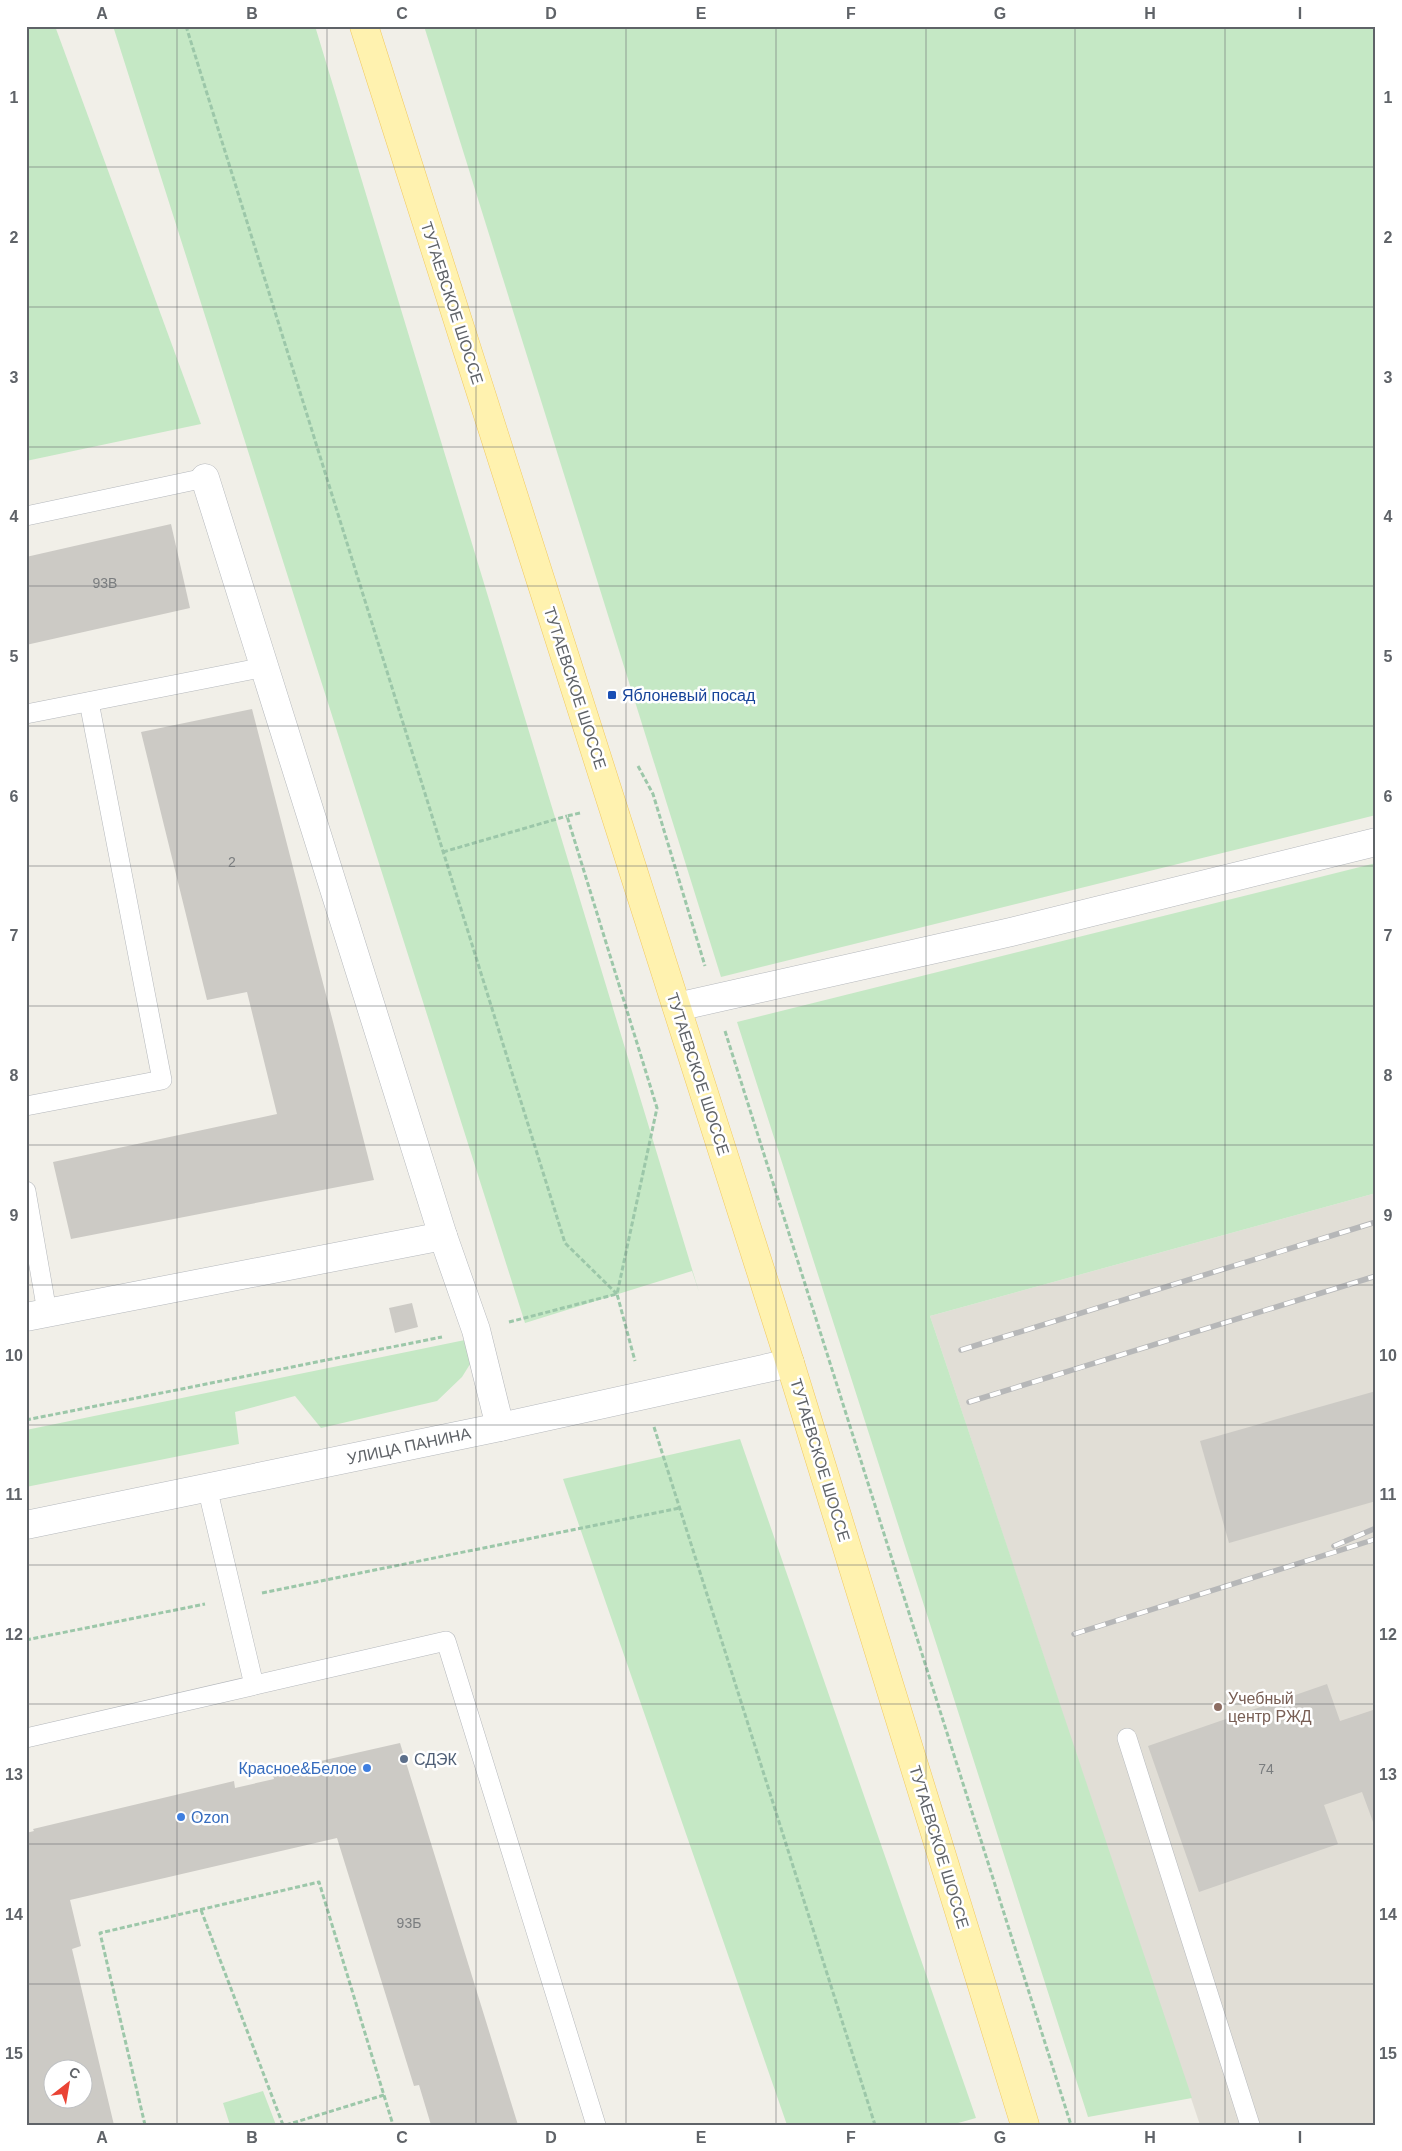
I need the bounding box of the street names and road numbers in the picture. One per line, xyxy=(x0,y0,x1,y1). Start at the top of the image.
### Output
street label: ТУТАЕВСКОЕ ШОССЕ xyxy=(418,220,486,386)
street label: ТУТАЕВСКОЕ ШОССЕ xyxy=(541,605,609,771)
street label: ТУТАЕВСКОЕ ШОССЕ xyxy=(664,991,732,1157)
street label: ТУТАЕВСКОЕ ШОССЕ xyxy=(787,1376,853,1544)
street label: УЛИЦА ПАНИНА xyxy=(346,1425,473,1467)
street label: ТУТАЕВСКОЕ ШОССЕ xyxy=(906,1763,972,1931)

